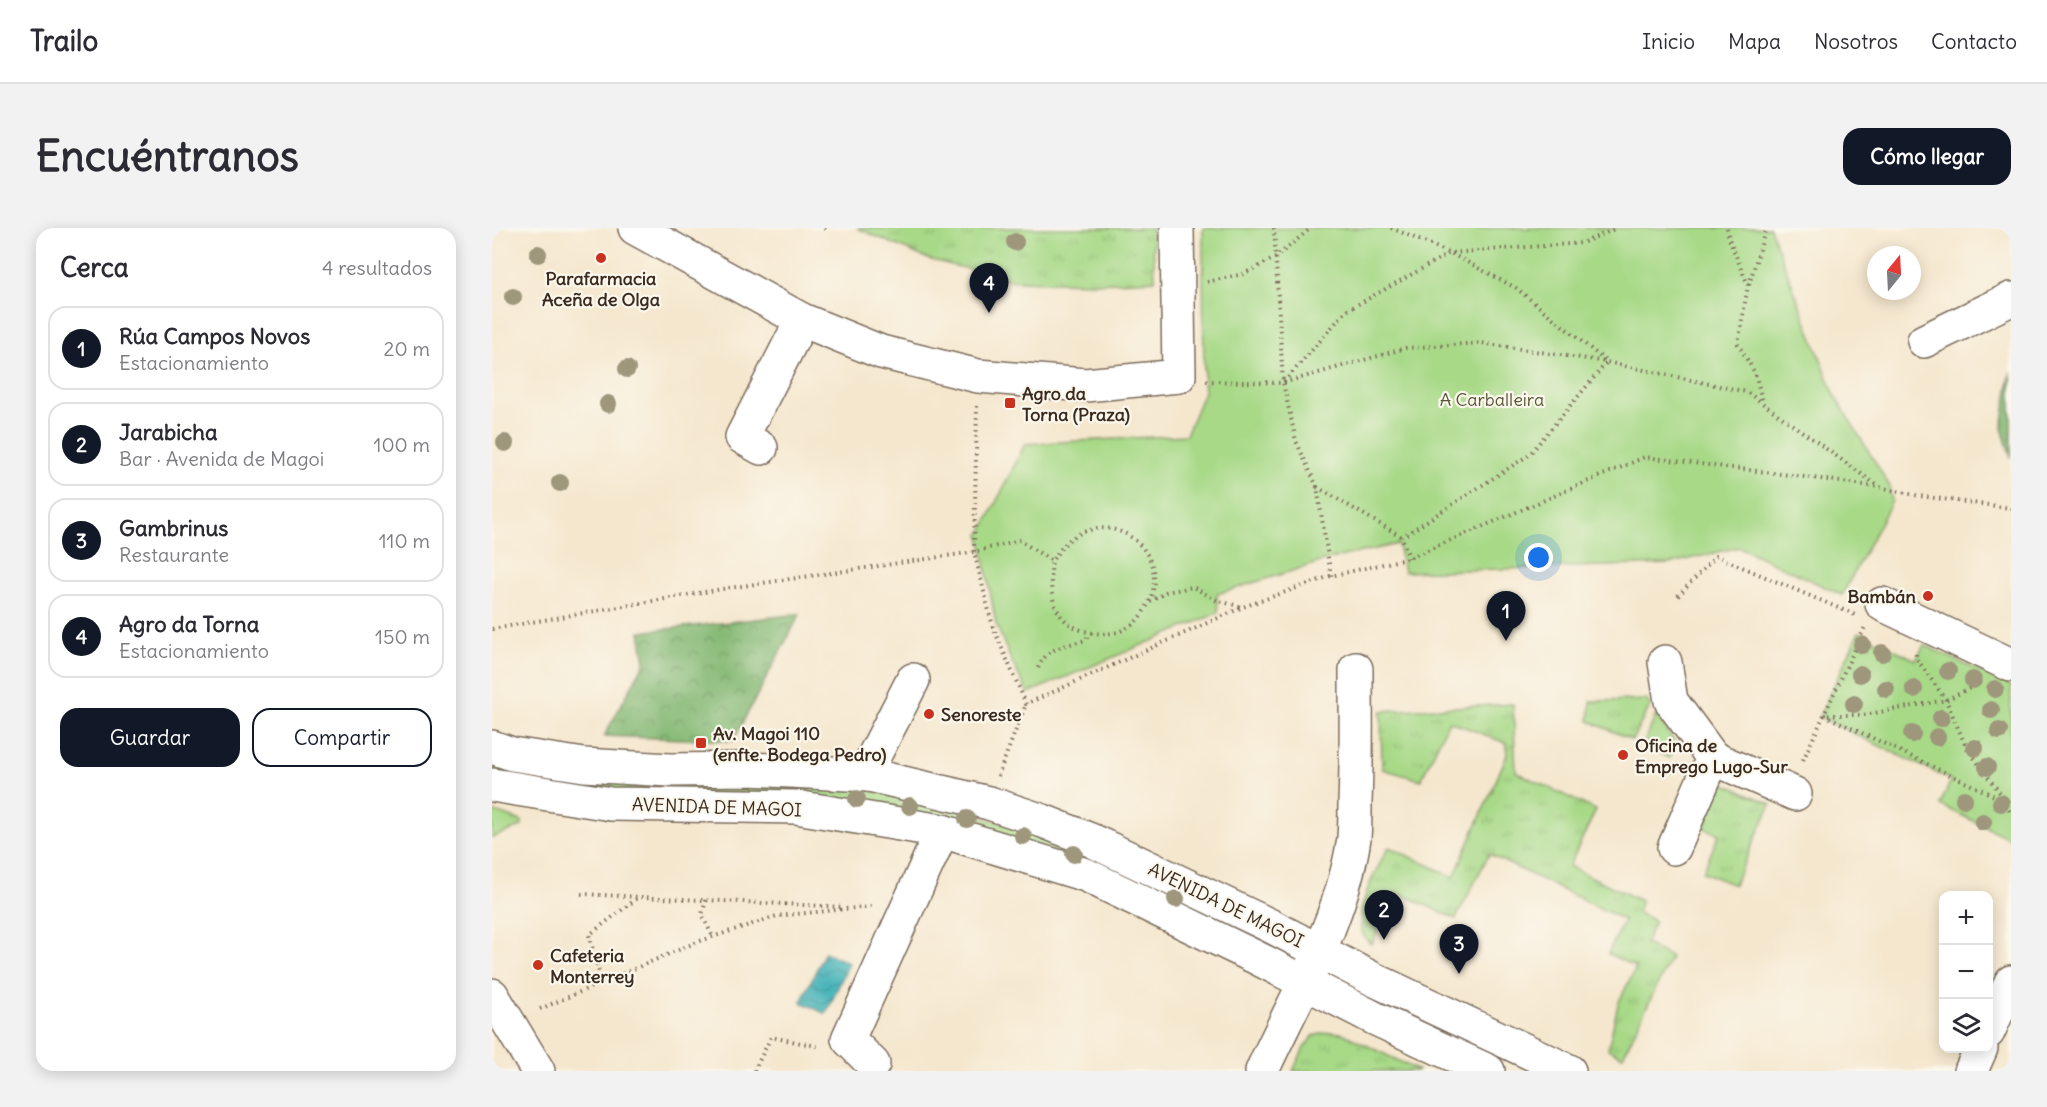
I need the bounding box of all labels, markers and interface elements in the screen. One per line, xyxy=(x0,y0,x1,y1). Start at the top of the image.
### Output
text: Trailo xyxy=(30,23,98,59)
text: Inicio xyxy=(1642,28,1695,55)
text: Mapa xyxy=(1728,28,1781,55)
text: Nosotros xyxy=(1814,28,1898,55)
text: Contacto xyxy=(1931,28,2017,55)
button: Cómo llegar xyxy=(1843,128,2011,185)
text: Encuéntranos xyxy=(36,130,299,182)
north arrow xyxy=(1867,246,1921,300)
text: Cerca xyxy=(60,251,129,284)
marker: Parafarmacia Aceña de Olga xyxy=(594,251,608,265)
text: 4 resultados xyxy=(322,255,432,280)
pin: 4 xyxy=(970,264,1008,313)
place label: Parafarmacia Aceña de Olga xyxy=(542,267,660,311)
text: Rúa Campos Novos xyxy=(119,322,310,350)
text: 1 xyxy=(78,336,85,361)
text: 20 m xyxy=(384,336,430,361)
text: Estacionamiento xyxy=(119,350,269,375)
place label: Agro da Torna (Praza) xyxy=(1022,382,1130,426)
park label: A Carballeira xyxy=(1440,388,1544,411)
marker: Agro da Torna (Praza) xyxy=(1003,396,1017,410)
text: Jarabicha xyxy=(119,418,218,446)
text: 2 xyxy=(76,432,87,457)
text: 100 m xyxy=(373,432,430,457)
text: Bar · Avenida de Magoi xyxy=(119,446,324,471)
text: Gambrinus xyxy=(119,514,228,542)
text: 3 xyxy=(76,528,87,553)
text: 110 m xyxy=(379,528,430,553)
text: Restaurante xyxy=(119,542,229,567)
your location xyxy=(1524,543,1553,572)
place label: Bambán xyxy=(1848,585,1917,608)
marker: Bambán xyxy=(1921,589,1935,603)
pin: 1 xyxy=(1486,592,1526,641)
text: Agro da Torna xyxy=(119,610,259,638)
text: 4 xyxy=(76,624,87,649)
text: 150 m xyxy=(375,624,430,649)
text: Estacionamiento xyxy=(119,638,269,663)
place label: Senoreste xyxy=(941,703,1022,726)
marker: Senoreste xyxy=(922,707,936,721)
button: Guardar xyxy=(60,708,240,767)
button: Compartir xyxy=(252,708,432,767)
place label: Av. Magoi 110 (enfte. Bodega Pedro) xyxy=(713,722,886,766)
place label: Oficina de Emprego Lugo-Sur xyxy=(1635,734,1788,778)
marker: Av. Magoi 110 (enfte. Bodega Pedro) xyxy=(694,736,708,750)
marker: Oficina de Emprego Lugo-Sur xyxy=(1616,748,1630,762)
street label: AVENIDA DE MAGOI xyxy=(632,793,802,821)
street label: AVENIDA DE MAGOI xyxy=(1145,857,1308,953)
pin: 2 xyxy=(1364,890,1404,940)
map controls xyxy=(1939,891,1993,1053)
button: + xyxy=(1939,891,1993,945)
pin: 3 xyxy=(1440,924,1478,974)
place label: Cafeteria Monterrey xyxy=(550,944,634,988)
button: − xyxy=(1939,945,1993,999)
marker: Cafeteria Monterrey xyxy=(531,958,545,972)
button: layers xyxy=(1939,999,1993,1053)

